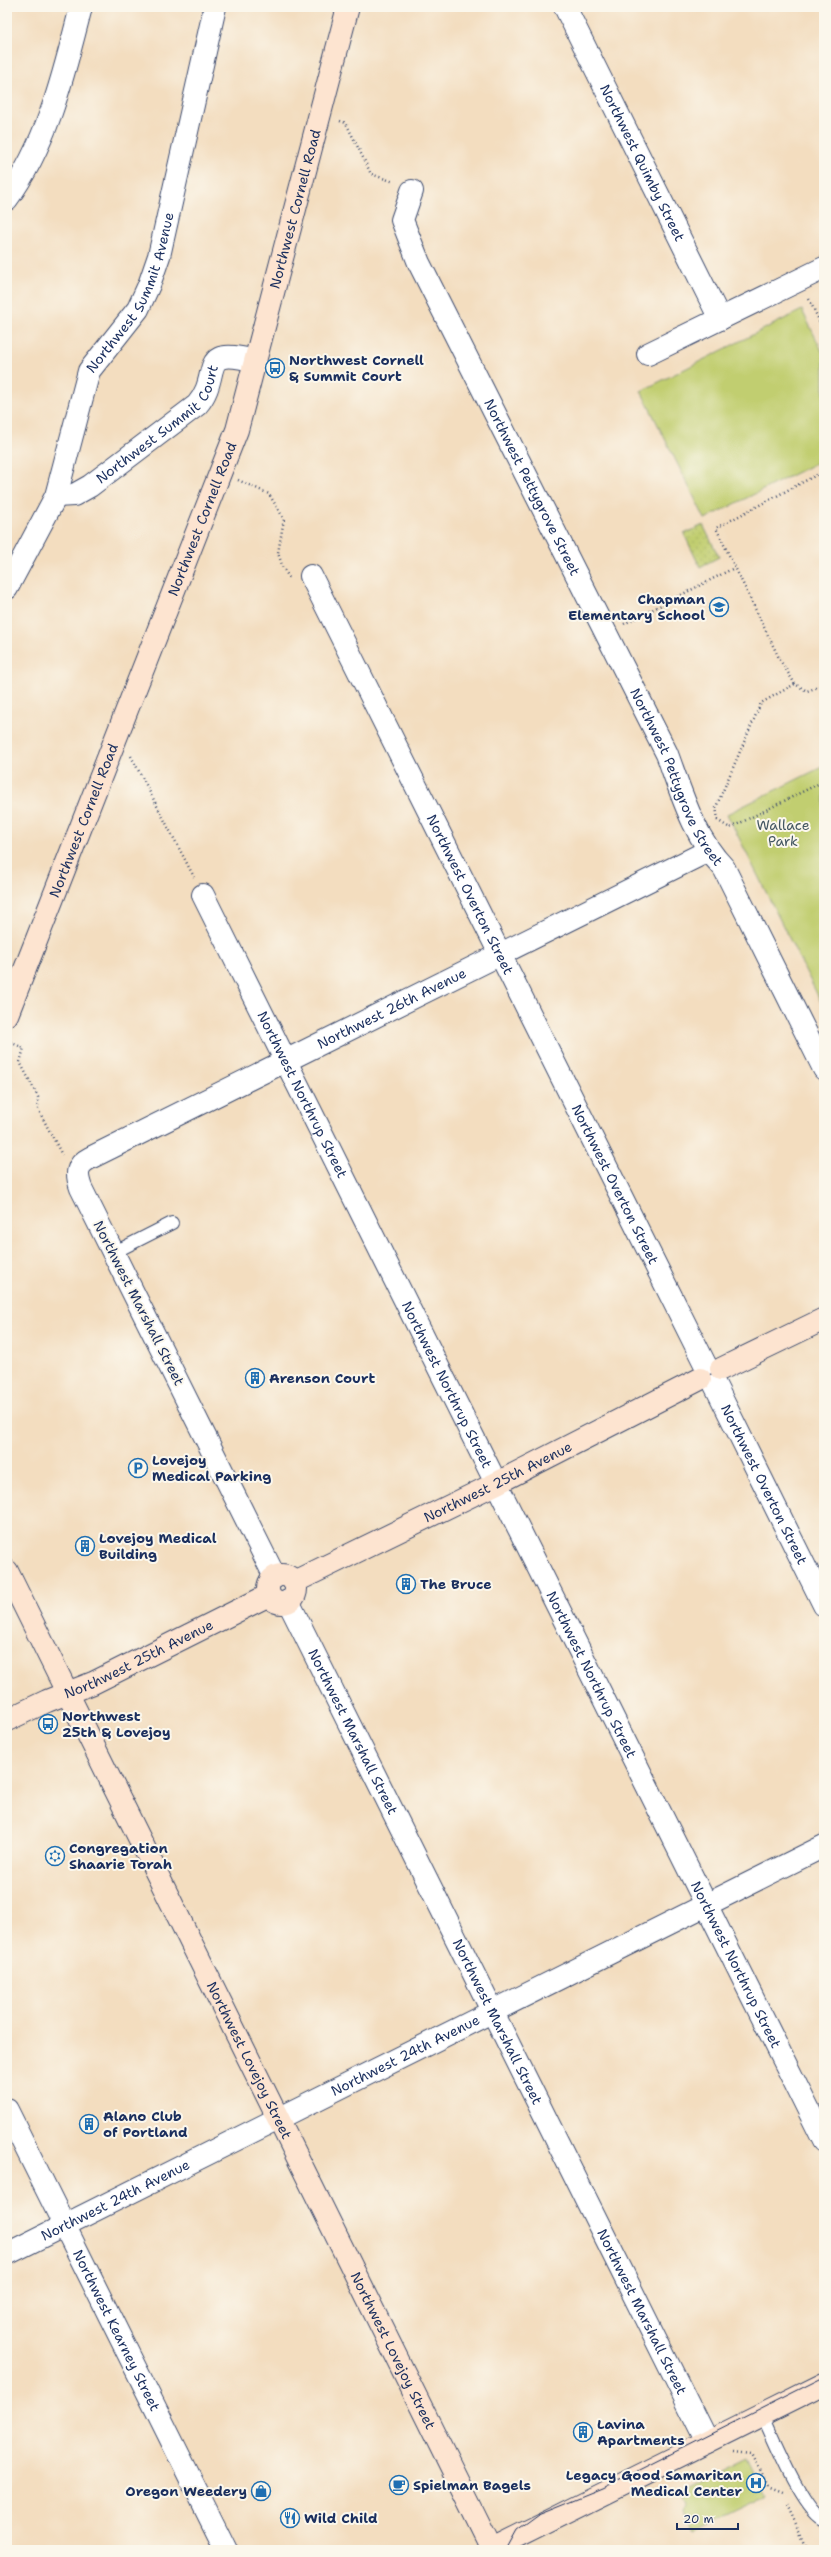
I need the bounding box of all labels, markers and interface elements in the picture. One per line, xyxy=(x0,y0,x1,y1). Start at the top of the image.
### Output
street label: Northwest Quimby Street xyxy=(596,81,689,244)
street label: Northwest Cornell Road xyxy=(265,127,325,291)
street label: Northwest Summit Avenue xyxy=(82,210,178,376)
place label: Northwest Cornell & Summit Court xyxy=(289,351,424,385)
bus stop icon: Northwest Cornell & Summit Court xyxy=(264,357,286,379)
street label: Northwest Summit Court xyxy=(92,362,222,487)
street label: Northwest Pettygrove Street xyxy=(480,396,584,578)
street label: Northwest Cornell Road xyxy=(164,439,240,599)
place label: Chapman Elementary School xyxy=(568,590,705,624)
school or university icon: Chapman Elementary School xyxy=(708,596,730,618)
street label: Northwest Pettygrove Street xyxy=(626,685,727,870)
street label: Northwest Cornell Road xyxy=(45,741,122,900)
street label: Northwest Overton Street xyxy=(423,811,518,977)
park label: Wallace Park xyxy=(756,816,810,850)
street label: Northwest 26th Avenue xyxy=(314,964,469,1053)
street label: Northwest Northrup Street xyxy=(253,1008,352,1181)
street label: Northwest Overton Street xyxy=(568,1101,663,1267)
street label: Northwest Marshall Street xyxy=(89,1217,189,1389)
street label: Northwest Northrup Street xyxy=(398,1298,496,1471)
building icon: Arenson Court xyxy=(244,1367,266,1389)
place label: Arenson Court xyxy=(269,1369,375,1387)
street label: Northwest Overton Street xyxy=(717,1401,812,1568)
street label: Northwest 25th Avenue xyxy=(421,1437,575,1526)
place label: Lovejoy Medical Parking xyxy=(152,1451,271,1485)
parking icon: Lovejoy Medical Parking xyxy=(127,1457,149,1479)
place label: Lovejoy Medical Building xyxy=(99,1529,217,1563)
building icon: Lovejoy Medical Building xyxy=(74,1535,96,1557)
building icon: The Bruce xyxy=(395,1573,417,1595)
place label: The Bruce xyxy=(420,1575,492,1593)
street label: Northwest Northrup Street xyxy=(542,1588,641,1761)
street label: Northwest 25th Avenue xyxy=(61,1615,216,1703)
street label: Northwest Marshall Street xyxy=(304,1646,402,1818)
place label: Northwest 25th & Lovejoy xyxy=(62,1707,171,1741)
bus stop icon: Northwest 25th & Lovejoy xyxy=(37,1713,59,1735)
place label: Congregation Shaarie Torah xyxy=(69,1839,172,1873)
synagogue icon: Congregation Shaarie Torah xyxy=(44,1845,66,1867)
street label: Northwest Northrup Street xyxy=(687,1878,785,2051)
street label: Northwest Marshall Street xyxy=(449,1936,546,2108)
street label: Northwest Lovejoy Street xyxy=(203,1978,296,2142)
street label: Northwest 24th Avenue xyxy=(328,2010,483,2100)
place label: Alano Club of Portland xyxy=(103,2107,188,2141)
building icon: Alano Club of Portland xyxy=(78,2113,100,2135)
street label: Northwest 24th Avenue xyxy=(38,2155,193,2245)
street label: Northwest Marshall Street xyxy=(593,2226,691,2398)
street label: Northwest Kearney Street xyxy=(69,2247,164,2414)
street label: Northwest Lovejoy Street xyxy=(347,2269,440,2432)
place label: Lavina Apartments xyxy=(597,2415,685,2449)
building icon: Lavina Apartments xyxy=(572,2421,594,2443)
place label: Legacy Good Samaritan Medical Center xyxy=(566,2466,742,2500)
hospital icon: Legacy Good Samaritan Medical Center xyxy=(745,2472,767,2494)
cafe icon: Spielman Bagels xyxy=(388,2474,410,2496)
place label: Spielman Bagels xyxy=(413,2476,531,2494)
shop icon: Oregon Weedery xyxy=(250,2480,272,2502)
place label: Oregon Weedery xyxy=(125,2482,247,2500)
scale bar xyxy=(677,2505,738,2531)
restaurant icon: Wild Child xyxy=(279,2507,301,2529)
place label: Wild Child xyxy=(304,2509,378,2527)
text: 20 m xyxy=(683,2511,714,2527)

